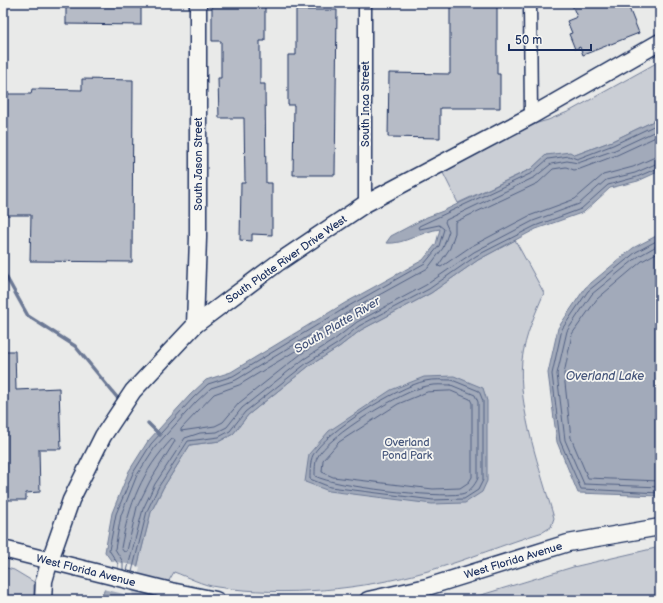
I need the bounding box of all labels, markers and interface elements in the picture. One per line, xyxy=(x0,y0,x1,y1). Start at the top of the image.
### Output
scale bar xyxy=(509,26,591,52)
text: 50 m xyxy=(515,33,542,48)
street label: South Inca Street xyxy=(359,60,372,147)
street label: South Jason Street xyxy=(192,117,205,211)
street label: South Platte River Drive West xyxy=(223,212,350,306)
water label: South Platte River xyxy=(292,293,384,357)
water label: Overland Lake xyxy=(566,369,644,384)
park label: Overland Pond Park xyxy=(382,436,433,462)
street label: West Florida Avenue xyxy=(463,539,564,582)
street label: West Florida Avenue xyxy=(35,552,137,589)

